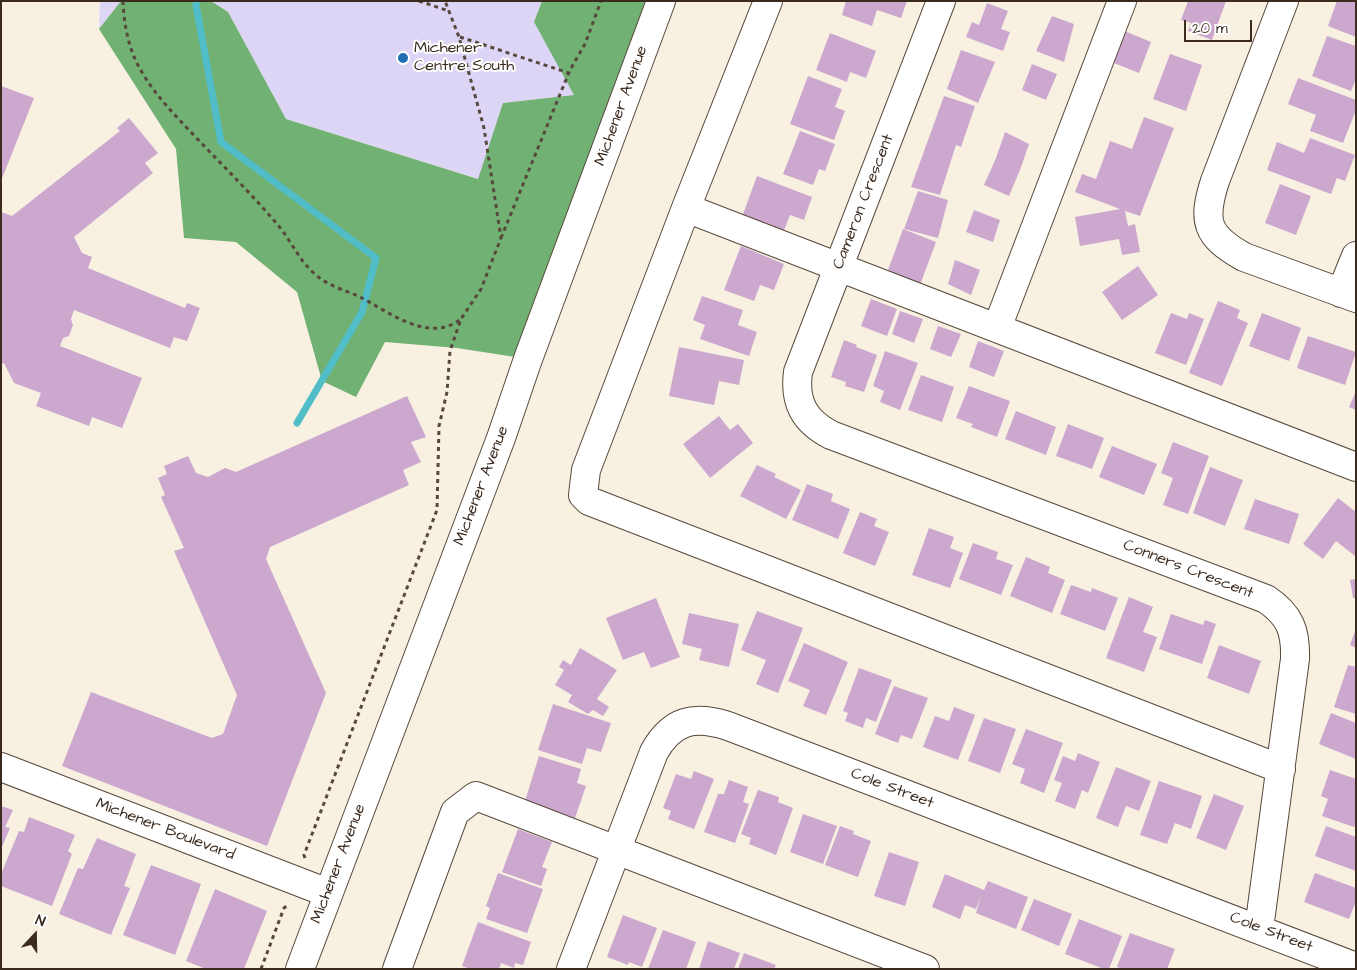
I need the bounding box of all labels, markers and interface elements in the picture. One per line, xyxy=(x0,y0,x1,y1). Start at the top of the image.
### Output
scale bar xyxy=(1187,10,1254,42)
text: 20 m xyxy=(1192,18,1228,39)
place label: Michener Centre South xyxy=(414,39,514,77)
street label: Michener Avenue xyxy=(591,43,653,169)
marker: Michener Centre South xyxy=(396,51,410,65)
street label: Cameron Crescent xyxy=(829,132,899,272)
street label: Michener Avenue xyxy=(450,424,514,548)
street label: Conners Crescent xyxy=(1120,536,1256,604)
street label: Cole Street xyxy=(848,764,936,814)
street label: Michener Boulevard xyxy=(93,795,237,865)
street label: Michener Avenue xyxy=(307,802,371,926)
street label: Cole Street xyxy=(1227,908,1315,958)
north arrow xyxy=(10,910,60,960)
text: N xyxy=(33,910,48,932)

